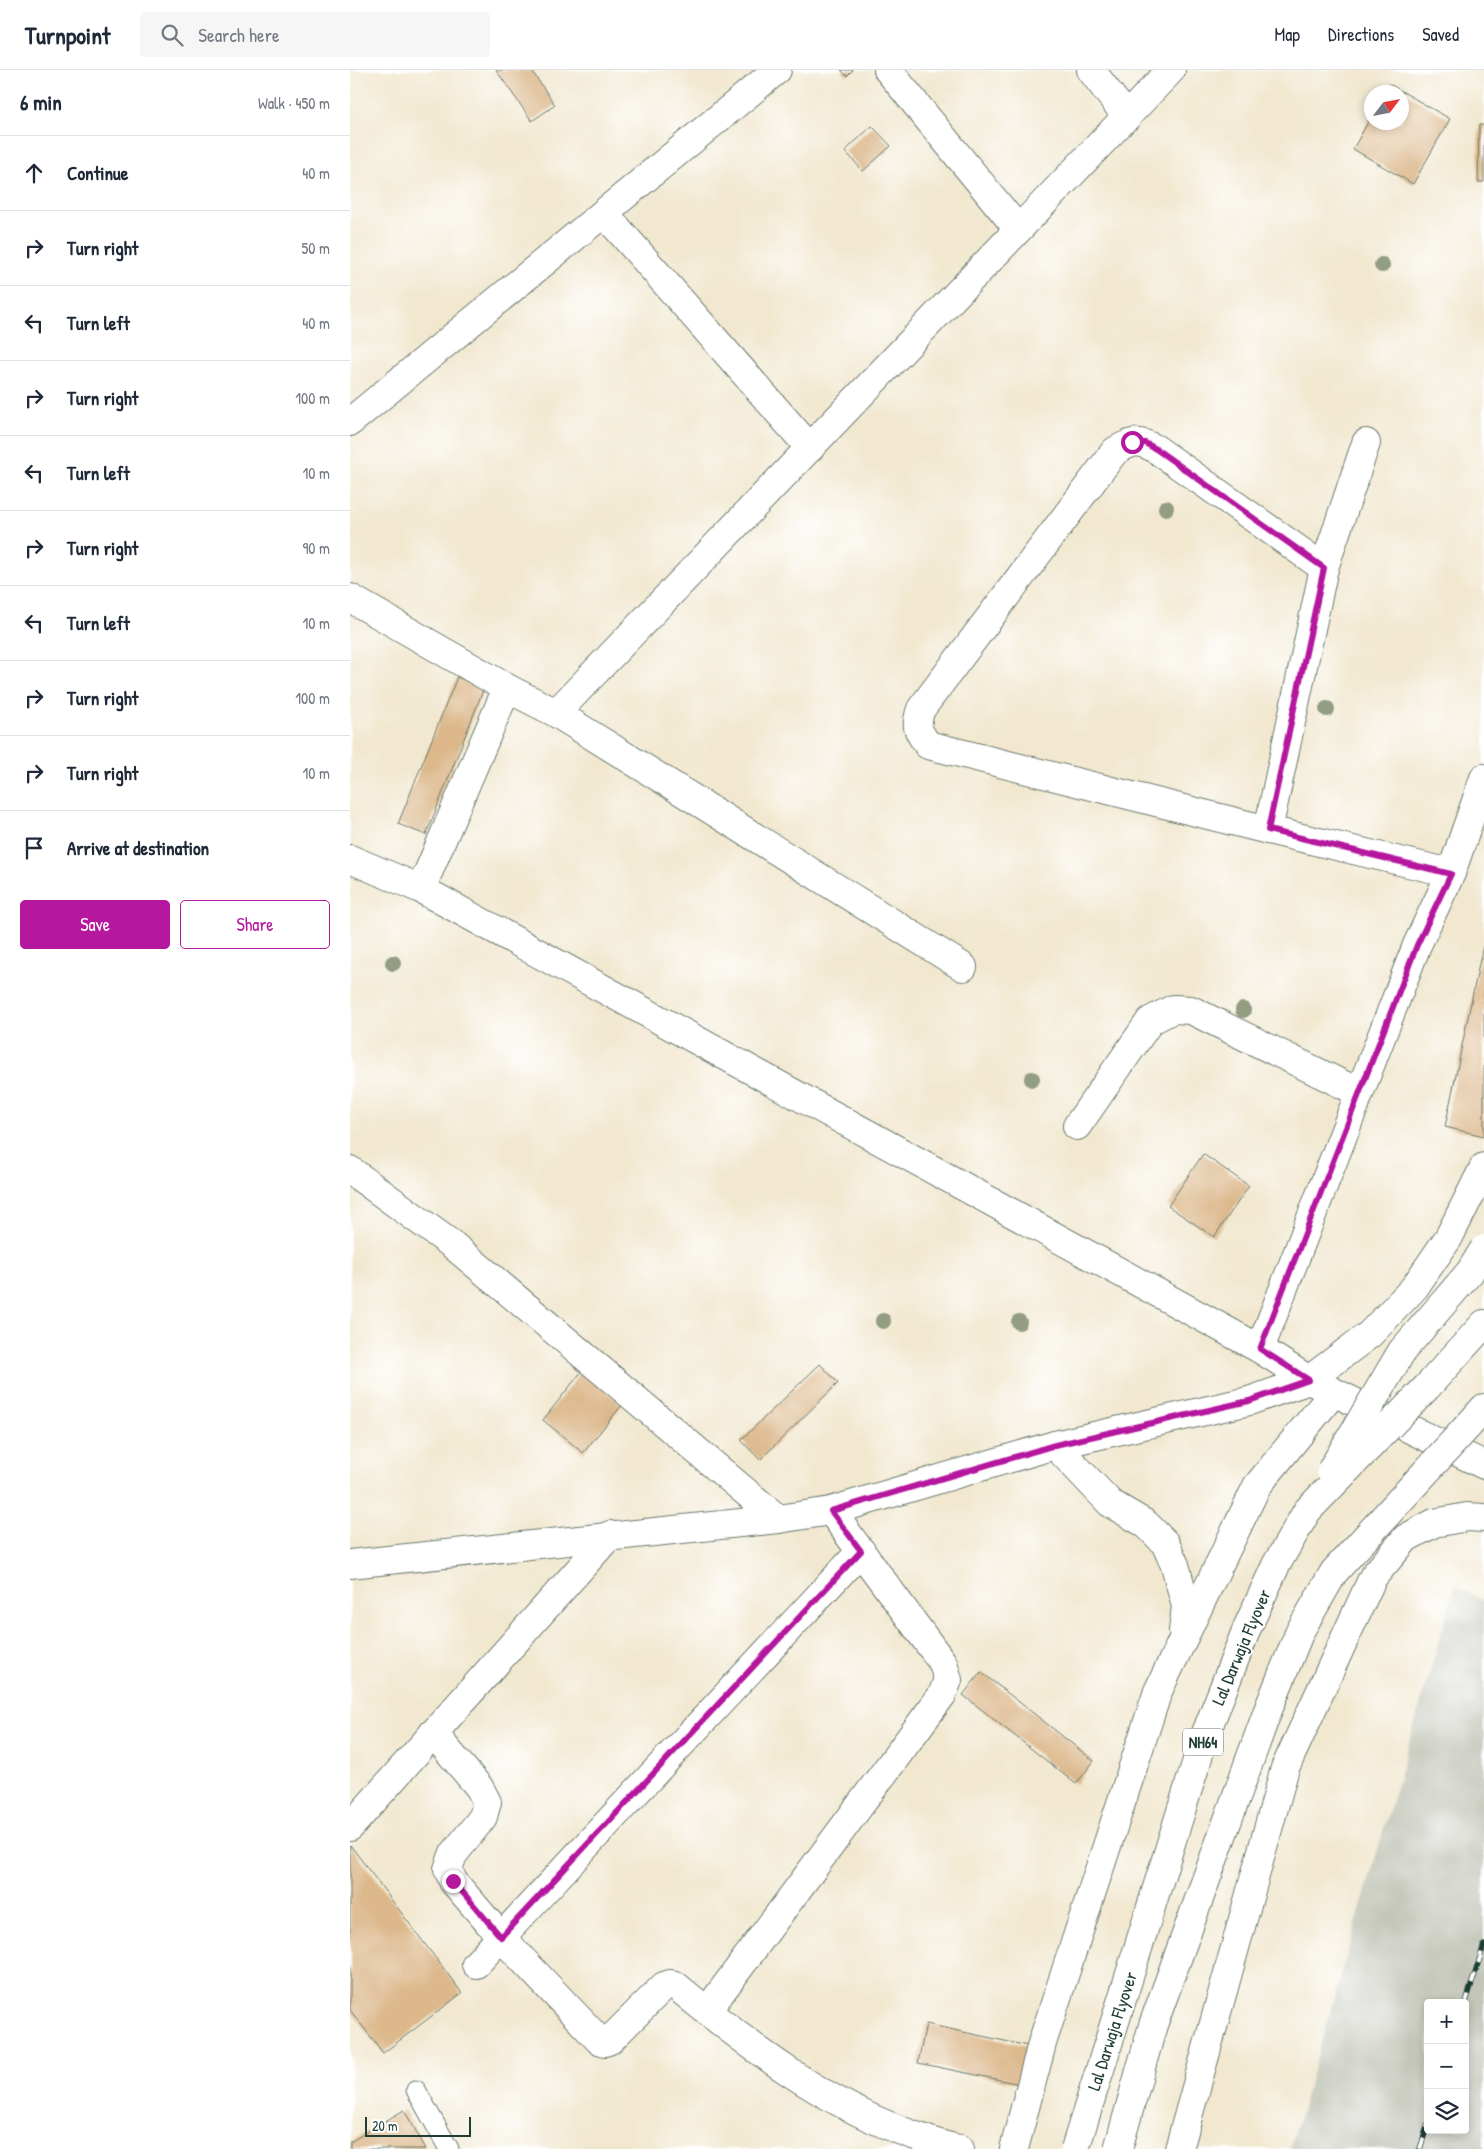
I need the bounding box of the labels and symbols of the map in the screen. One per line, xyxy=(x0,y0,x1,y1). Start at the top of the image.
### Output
north arrow xyxy=(1364,85,1409,130)
route start xyxy=(1121,431,1144,454)
street label: Lal Darwaja Flyover xyxy=(1205,1585,1277,1709)
road number: NH64 xyxy=(1183,1728,1223,1755)
route end xyxy=(442,1870,465,1893)
street label: Lal Darwaja Flyover xyxy=(1081,1968,1143,2094)
scale bar xyxy=(365,2114,471,2137)

